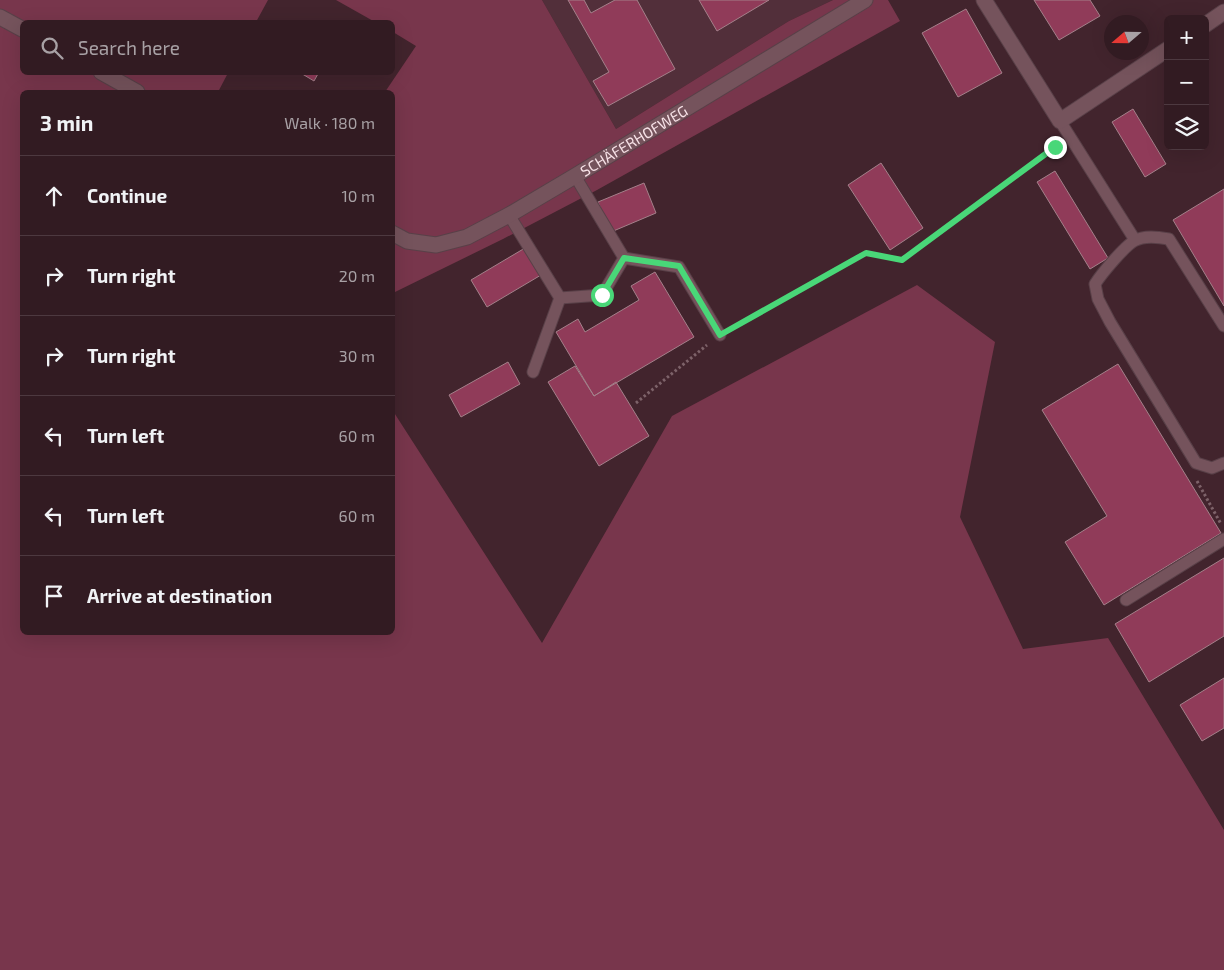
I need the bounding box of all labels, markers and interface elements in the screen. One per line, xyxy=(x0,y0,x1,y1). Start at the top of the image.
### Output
north arrow xyxy=(1104,15,1149,60)
map controls xyxy=(1164,15,1209,150)
button: + xyxy=(1164,15,1209,60)
search box xyxy=(20,20,395,75)
icon: search xyxy=(38,34,66,62)
text: Search here xyxy=(78,36,180,59)
button: − xyxy=(1164,60,1209,105)
street label: SCHÄFERHOFWEG xyxy=(577,101,691,180)
button: layers xyxy=(1164,105,1209,150)
text: 3 min xyxy=(40,110,93,135)
text: Walk · 180 m xyxy=(284,113,375,132)
route end xyxy=(1044,136,1067,159)
icon: ahead xyxy=(40,182,68,210)
text: Continue xyxy=(87,184,167,207)
text: 10 m xyxy=(341,186,375,205)
icon: right xyxy=(40,262,68,290)
text: Turn right xyxy=(87,264,175,287)
text: 20 m xyxy=(339,266,375,285)
route start xyxy=(591,284,614,307)
icon: right xyxy=(40,342,68,370)
text: Turn right xyxy=(87,344,175,367)
text: 30 m xyxy=(339,346,375,365)
icon: left xyxy=(40,422,68,450)
text: Turn left xyxy=(87,424,164,447)
text: 60 m xyxy=(339,426,375,445)
icon: left xyxy=(40,502,68,530)
text: Turn left xyxy=(87,504,164,527)
text: 60 m xyxy=(339,506,375,525)
icon: arrive xyxy=(40,582,68,610)
text: Arrive at destination xyxy=(87,584,272,607)

